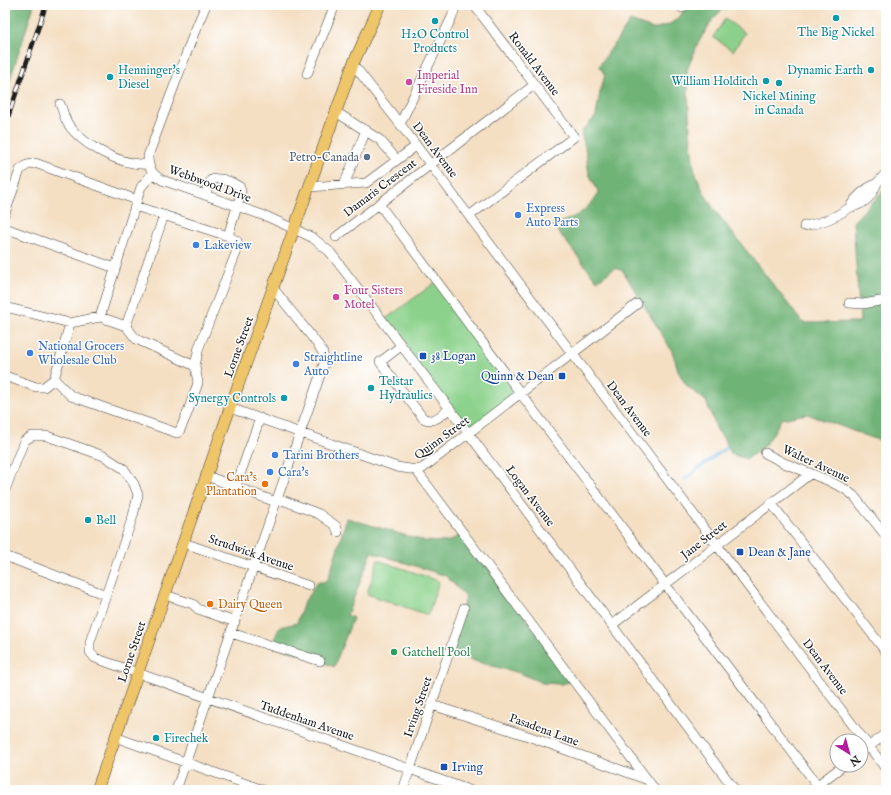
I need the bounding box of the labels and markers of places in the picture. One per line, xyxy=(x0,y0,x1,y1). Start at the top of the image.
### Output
marker: The Big Nickel xyxy=(831,13,841,23)
marker: H2O Control Products xyxy=(430,16,440,26)
place label: The Big Nickel xyxy=(797,25,875,40)
place label: H2O Control Products xyxy=(401,27,470,56)
place label: Henninger's Diesel xyxy=(118,63,180,92)
place label: Dynamic Earth xyxy=(787,63,864,78)
marker: Dynamic Earth xyxy=(866,65,876,75)
place label: Imperial Fireside Inn xyxy=(417,68,478,97)
marker: Henninger's Diesel xyxy=(105,72,115,82)
place label: William Holditch xyxy=(671,74,759,89)
marker: William Holditch xyxy=(761,76,771,86)
marker: Imperial Fireside Inn xyxy=(404,77,414,87)
marker: Nickel Mining in Canada xyxy=(774,78,784,88)
place label: Nickel Mining in Canada xyxy=(742,89,816,118)
place label: Petro-Canada xyxy=(289,150,360,165)
marker: Petro-Canada xyxy=(362,152,372,162)
place label: Express Auto Parts xyxy=(525,201,578,230)
marker: Express Auto Parts xyxy=(513,210,523,220)
place label: Lakeview xyxy=(204,238,253,253)
marker: Lakeview xyxy=(191,240,201,250)
place label: Four Sisters Motel xyxy=(344,283,403,312)
marker: Four Sisters Motel xyxy=(331,292,341,302)
place label: National Grocers Wholesale Club xyxy=(38,339,124,368)
marker: National Grocers Wholesale Club xyxy=(25,348,35,358)
place label: 38 Logan xyxy=(431,349,477,364)
place label: Straightline Auto xyxy=(303,350,363,379)
marker: 38 Logan xyxy=(418,351,428,361)
marker: Straightline Auto xyxy=(291,359,301,369)
place label: Quinn & Dean xyxy=(481,369,555,384)
marker: Quinn & Dean xyxy=(557,371,567,381)
place label: Telstar Hydraulics xyxy=(379,374,433,403)
marker: Telstar Hydraulics xyxy=(366,383,376,393)
place label: Synergy Controls xyxy=(189,391,276,406)
marker: Synergy Controls xyxy=(279,393,289,403)
place label: Tarini Brothers xyxy=(283,448,359,463)
marker: Tarini Brothers xyxy=(270,450,280,460)
place label: Cara's xyxy=(278,465,309,480)
marker: Cara's xyxy=(265,467,275,477)
place label: Cara's Plantation xyxy=(206,470,258,499)
marker: Cara's Plantation xyxy=(260,479,270,489)
place label: Bell xyxy=(96,513,117,528)
marker: Bell xyxy=(83,515,93,525)
place label: Dean & Jane xyxy=(748,545,811,561)
marker: Dean & Jane xyxy=(735,547,745,557)
place label: Dairy Queen xyxy=(218,597,283,612)
marker: Dairy Queen xyxy=(205,599,215,609)
place label: Gatchell Pool xyxy=(402,645,471,660)
marker: Gatchell Pool xyxy=(389,647,399,657)
place label: Firechek xyxy=(164,731,209,746)
marker: Firechek xyxy=(151,733,161,743)
place label: Irving xyxy=(452,760,484,775)
marker: Irving xyxy=(439,762,449,772)

